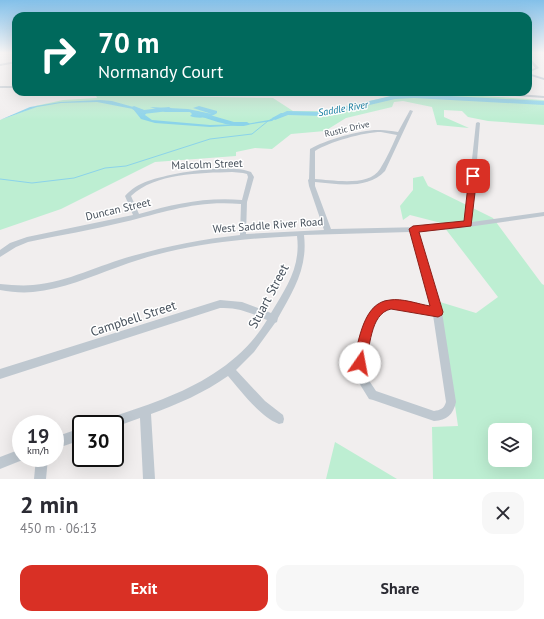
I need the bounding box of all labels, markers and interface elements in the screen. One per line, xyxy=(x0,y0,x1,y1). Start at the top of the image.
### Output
text: 70 m xyxy=(98,24,159,61)
icon: right xyxy=(32,28,84,80)
text: Normandy Court xyxy=(98,60,223,83)
water label: Saddle River xyxy=(317,98,370,119)
street label: Rustic Drive xyxy=(323,118,371,139)
street label: Malcolm Street xyxy=(171,156,243,172)
pin xyxy=(456,159,490,193)
icon: arrive xyxy=(462,165,484,187)
street label: Duncan Street xyxy=(84,195,152,223)
street label: West Saddle River Road xyxy=(212,214,324,236)
street label: Stuart Street xyxy=(244,261,293,331)
street label: Campbell Street xyxy=(88,296,179,340)
position arrow xyxy=(339,342,381,384)
speed limit sign: 30 xyxy=(72,415,124,467)
text: 19 xyxy=(27,423,49,449)
map controls xyxy=(488,423,532,467)
button: layers xyxy=(488,423,532,467)
text: km/h xyxy=(27,444,49,457)
text: 2 min xyxy=(20,489,79,520)
button: close xyxy=(482,492,524,534)
text: 450 m · 06:13 xyxy=(20,520,97,537)
button: Exit xyxy=(20,565,268,611)
button: Share xyxy=(276,565,524,611)

